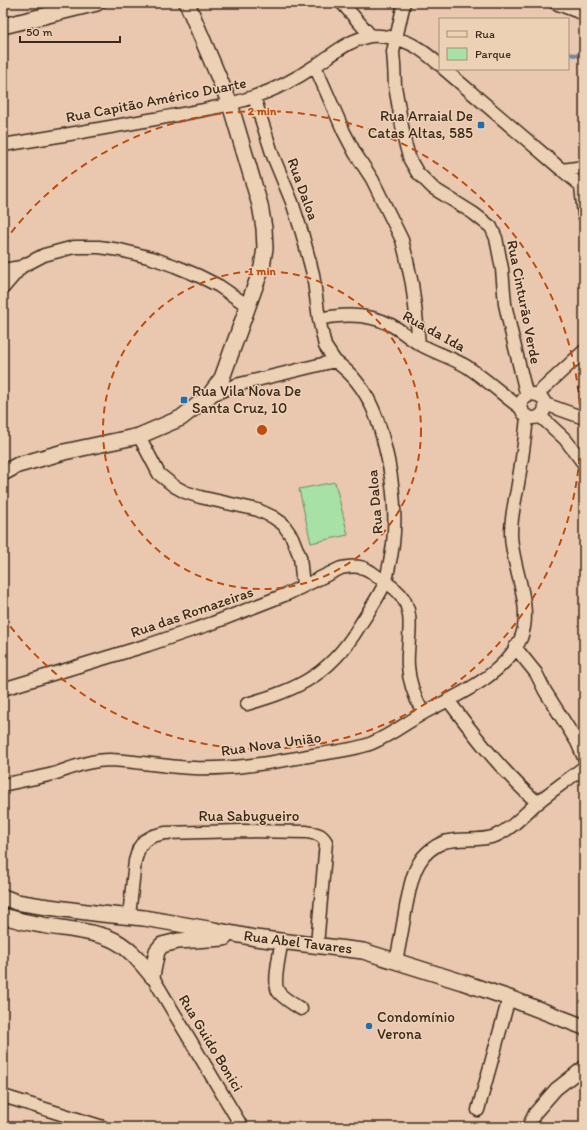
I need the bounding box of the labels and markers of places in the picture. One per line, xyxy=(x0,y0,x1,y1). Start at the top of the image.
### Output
place label: Rua Arraial De Catas Altas, 585 xyxy=(368,107,473,142)
marker: Rua Arraial De Catas Altas, 585 xyxy=(476,120,486,130)
place label: Rua Vila Nova De Santa Cruz, 10 xyxy=(192,382,301,417)
marker: Rua Vila Nova De Santa Cruz, 10 xyxy=(179,395,189,405)
centre of rings xyxy=(255,423,269,437)
place label: Condomínio Verona xyxy=(377,1008,455,1043)
marker: Condomínio Verona xyxy=(364,1021,374,1031)

